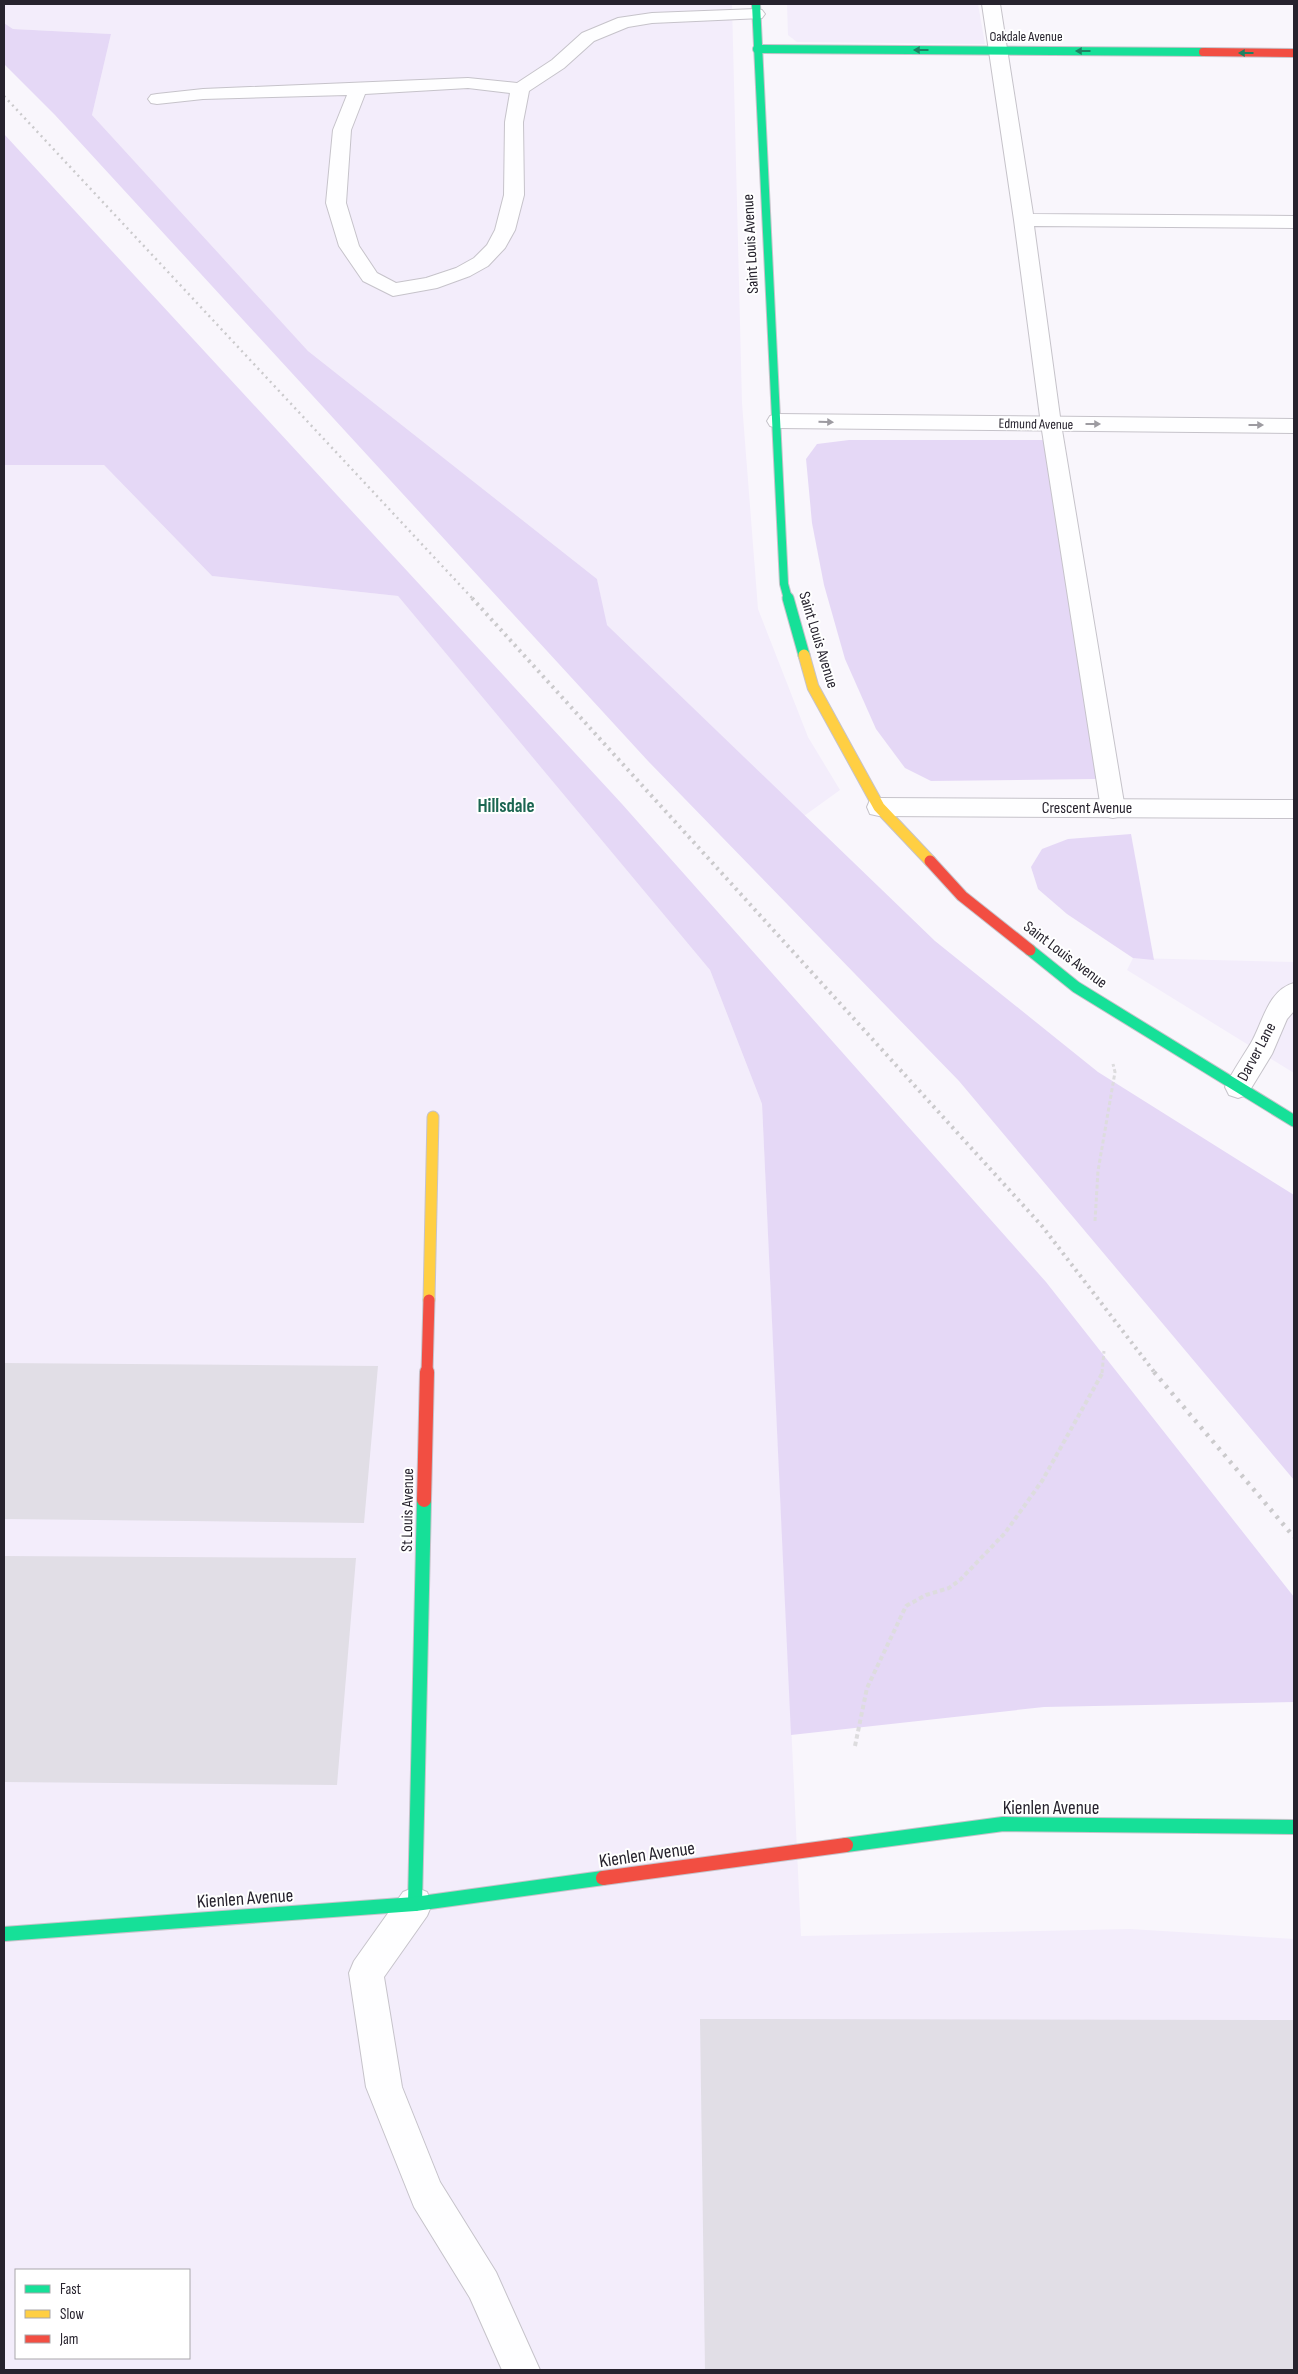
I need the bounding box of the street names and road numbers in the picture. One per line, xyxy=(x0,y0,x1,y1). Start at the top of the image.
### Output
street label: Oakdale Avenue xyxy=(989,28,1063,45)
street label: Saint Louis Avenue xyxy=(739,194,763,294)
street label: Edmund Avenue xyxy=(999,415,1073,433)
street label: Saint Louis Avenue xyxy=(794,589,842,691)
street label: Crescent Avenue xyxy=(1042,799,1132,818)
street label: Saint Louis Avenue xyxy=(1019,917,1111,993)
street label: Darver Lane xyxy=(1234,1019,1280,1085)
street label: St Louis Avenue xyxy=(398,1468,418,1552)
street label: Kienlen Avenue xyxy=(1003,1797,1099,1820)
street label: Kienlen Avenue xyxy=(598,1837,696,1873)
street label: Kienlen Avenue xyxy=(196,1884,294,1914)

